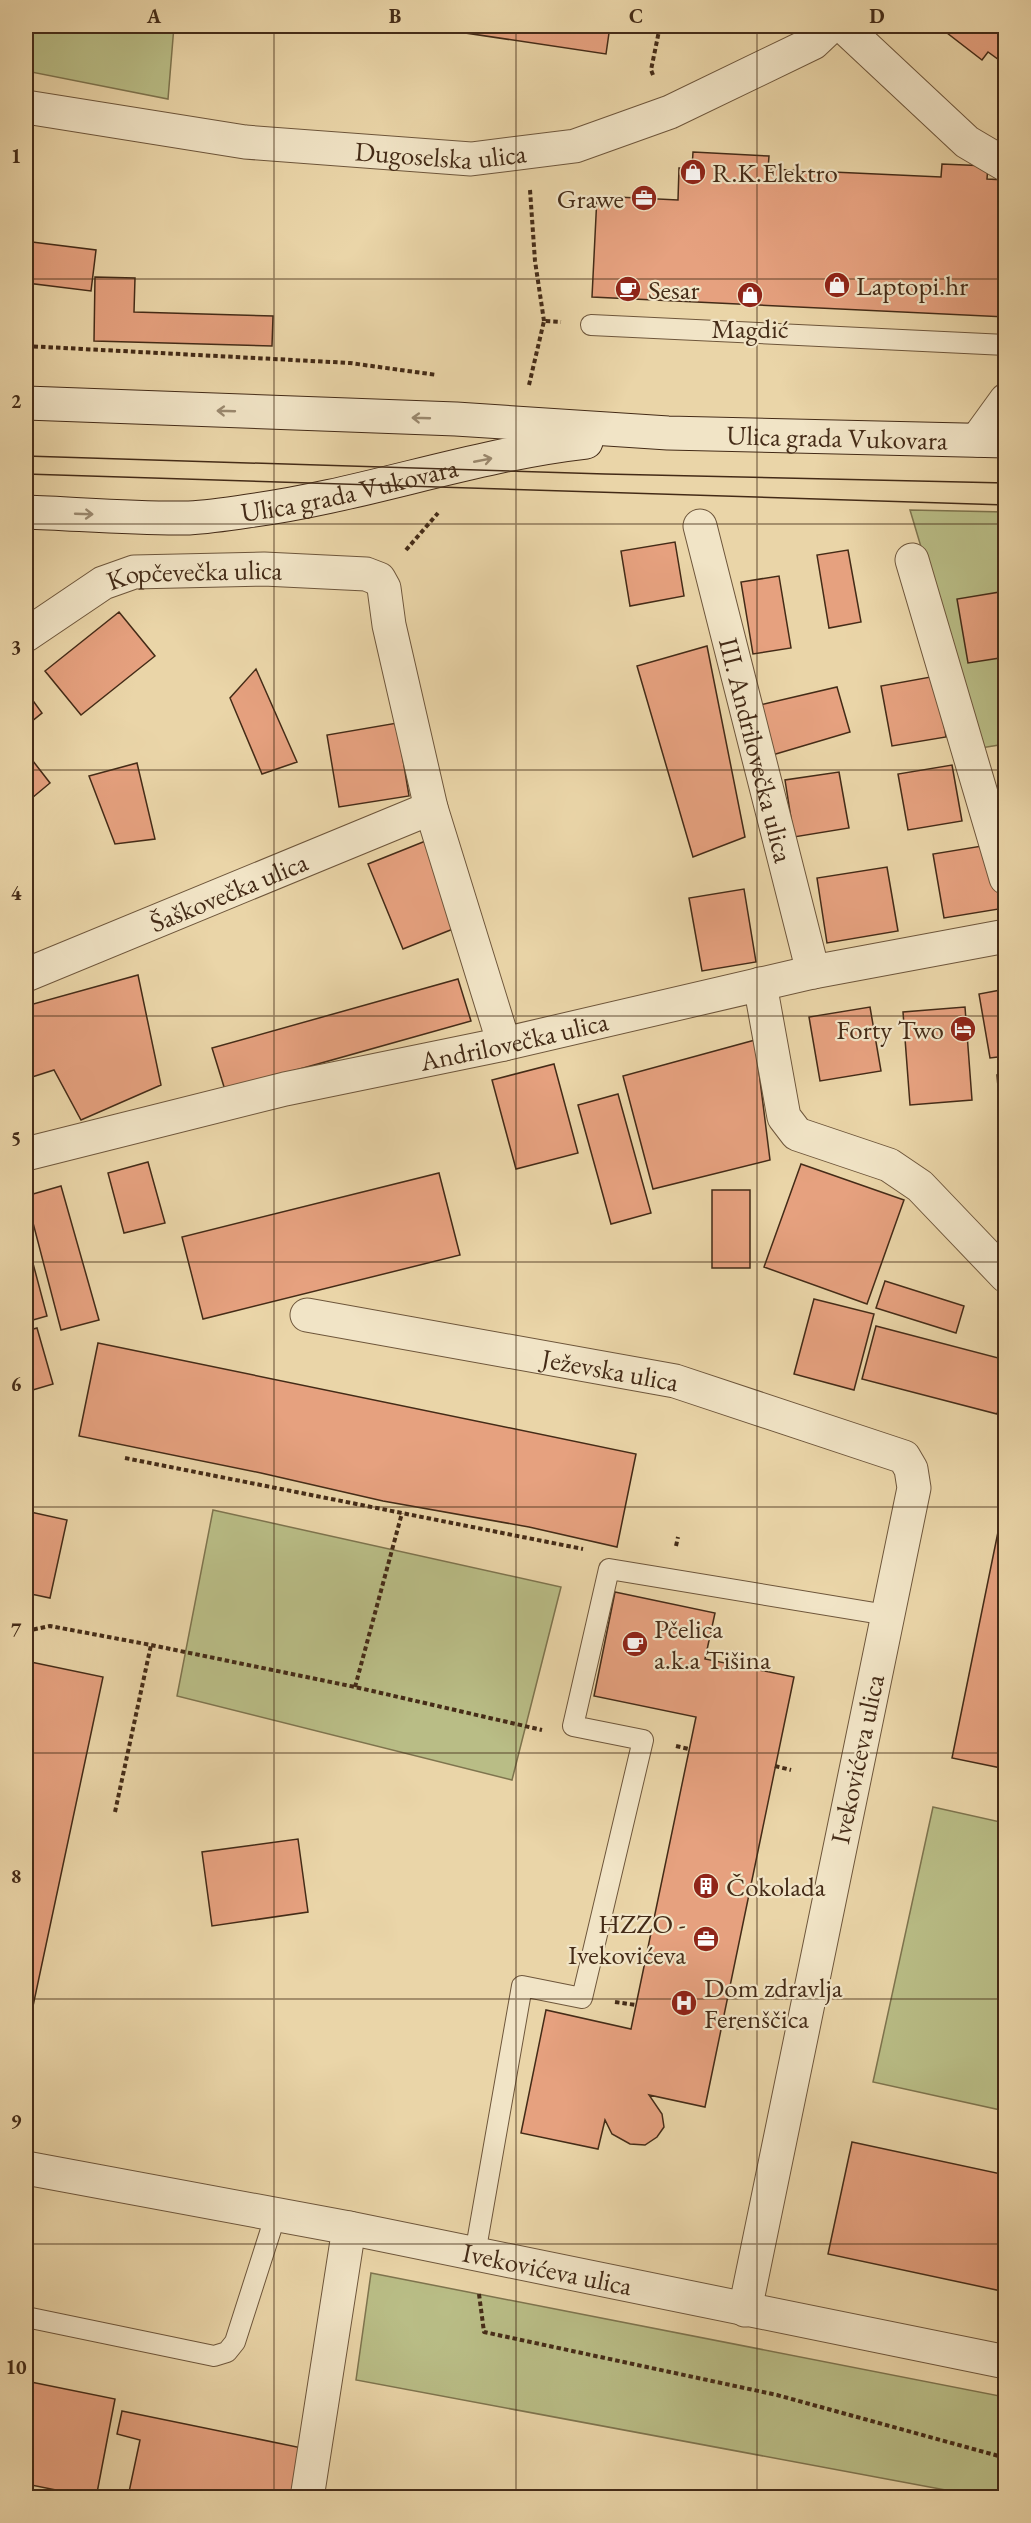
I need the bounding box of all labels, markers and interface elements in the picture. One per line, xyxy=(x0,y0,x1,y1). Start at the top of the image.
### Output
text: A xyxy=(146,3,162,29)
text: B xyxy=(389,3,401,29)
text: C xyxy=(629,3,643,29)
text: D xyxy=(869,3,885,29)
street label: Dugoselska ulica xyxy=(354,133,528,177)
text: 1 xyxy=(11,143,21,169)
place label: R.K.Elektro xyxy=(712,155,838,190)
shop icon: R.K.Elektro xyxy=(678,157,708,187)
place label: Grawe xyxy=(557,181,624,216)
office icon: Grawe xyxy=(629,183,659,213)
place label: Laptopi.hr xyxy=(856,268,968,303)
shop icon: Laptopi.hr xyxy=(822,270,852,300)
place label: Sesar xyxy=(648,272,700,307)
cafe icon: Sesar xyxy=(613,274,643,304)
shop icon: Magdić xyxy=(735,280,765,310)
place label: Magdić xyxy=(711,311,789,346)
text: 2 xyxy=(11,388,22,414)
one-way arrow xyxy=(216,405,236,416)
one-way arrow xyxy=(411,412,431,424)
street label: Ulica grada Vukovara xyxy=(726,417,948,457)
street label: Ulica grada Vukovara xyxy=(239,449,461,529)
one-way arrow xyxy=(473,454,492,465)
one-way arrow xyxy=(73,509,93,520)
street label: Kopčevečka ulica xyxy=(102,551,284,598)
text: 3 xyxy=(11,634,21,660)
street label: III. Andrilovečka ulica xyxy=(711,634,802,866)
street label: Šaškovečka ulica xyxy=(144,843,313,940)
text: 4 xyxy=(11,880,22,906)
street label: Andrilovečka ulica xyxy=(416,1003,612,1079)
place label: Forty Two xyxy=(836,1012,944,1047)
hotel icon: Forty Two xyxy=(948,1014,978,1044)
text: 5 xyxy=(11,1125,21,1151)
street label: Ježevska ulica xyxy=(537,1340,682,1399)
text: 6 xyxy=(11,1371,22,1397)
place label: Pčelica a.k.a Tišina xyxy=(654,1611,771,1677)
text: 7 xyxy=(11,1617,22,1643)
cafe icon: Pčelica a.k.a Tišina xyxy=(620,1629,650,1659)
street label: Ivekovićeva ulica xyxy=(822,1671,892,1847)
text: 8 xyxy=(11,1863,21,1889)
place label: Čokolada xyxy=(726,1869,826,1904)
building icon: Čokolada xyxy=(691,1871,721,1901)
place label: HZZO - Ivekovićeva xyxy=(568,1906,686,1972)
office icon: HZZO - Ivekovićeva xyxy=(691,1924,721,1954)
place label: Dom zdravlja Ferenščica xyxy=(704,1970,843,2036)
hospital icon: Dom zdravlja Ferenščica xyxy=(669,1988,699,2018)
text: 9 xyxy=(11,2108,22,2134)
street label: Ivekovićeva ulica xyxy=(459,2234,636,2303)
text: 10 xyxy=(5,2354,27,2380)

